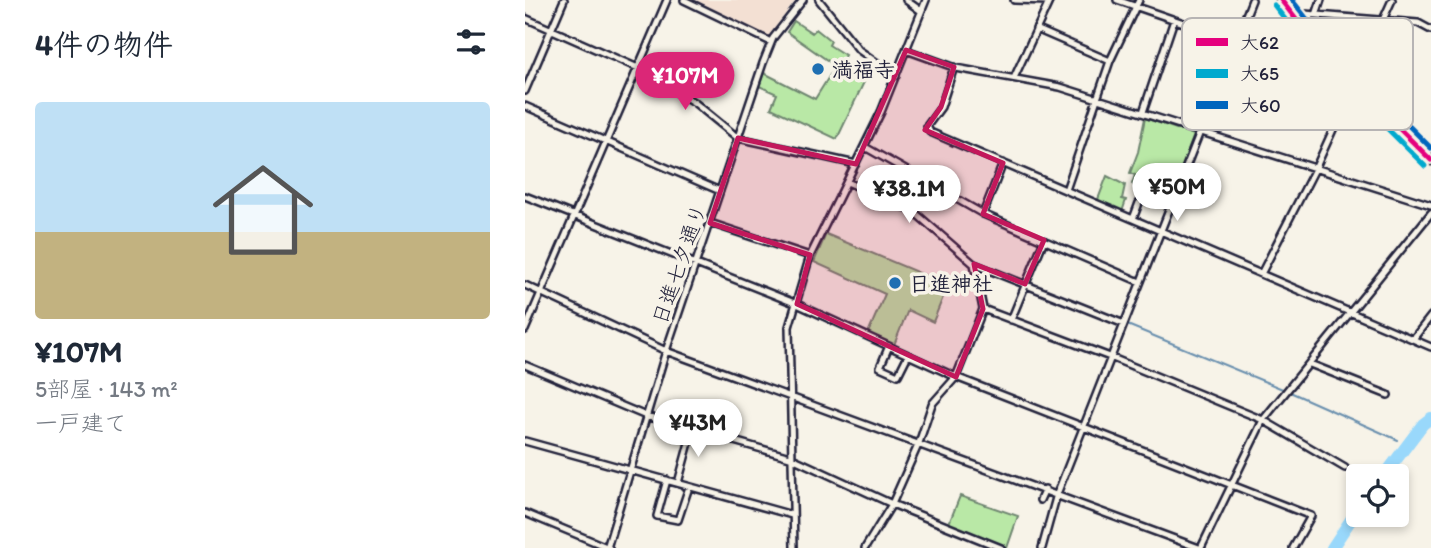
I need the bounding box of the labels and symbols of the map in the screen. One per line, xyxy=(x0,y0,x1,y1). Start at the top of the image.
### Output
legend xyxy=(1182,18,1413,130)
text: 大62 xyxy=(1240,31,1279,54)
pin: ¥107M xyxy=(636,52,734,112)
place label: 満福寺 xyxy=(832,57,895,82)
marker: 満福寺 xyxy=(810,61,826,77)
text: 大65 xyxy=(1240,62,1279,85)
text: 大60 xyxy=(1240,94,1281,117)
pin: ¥50M xyxy=(1136,164,1218,223)
pin: ¥38.1M xyxy=(852,166,966,225)
street label: 日進七夕通り xyxy=(647,200,711,328)
place label: 日進神社 xyxy=(909,271,993,296)
marker: 日進神社 xyxy=(887,275,903,291)
pin: ¥43M xyxy=(657,400,739,459)

